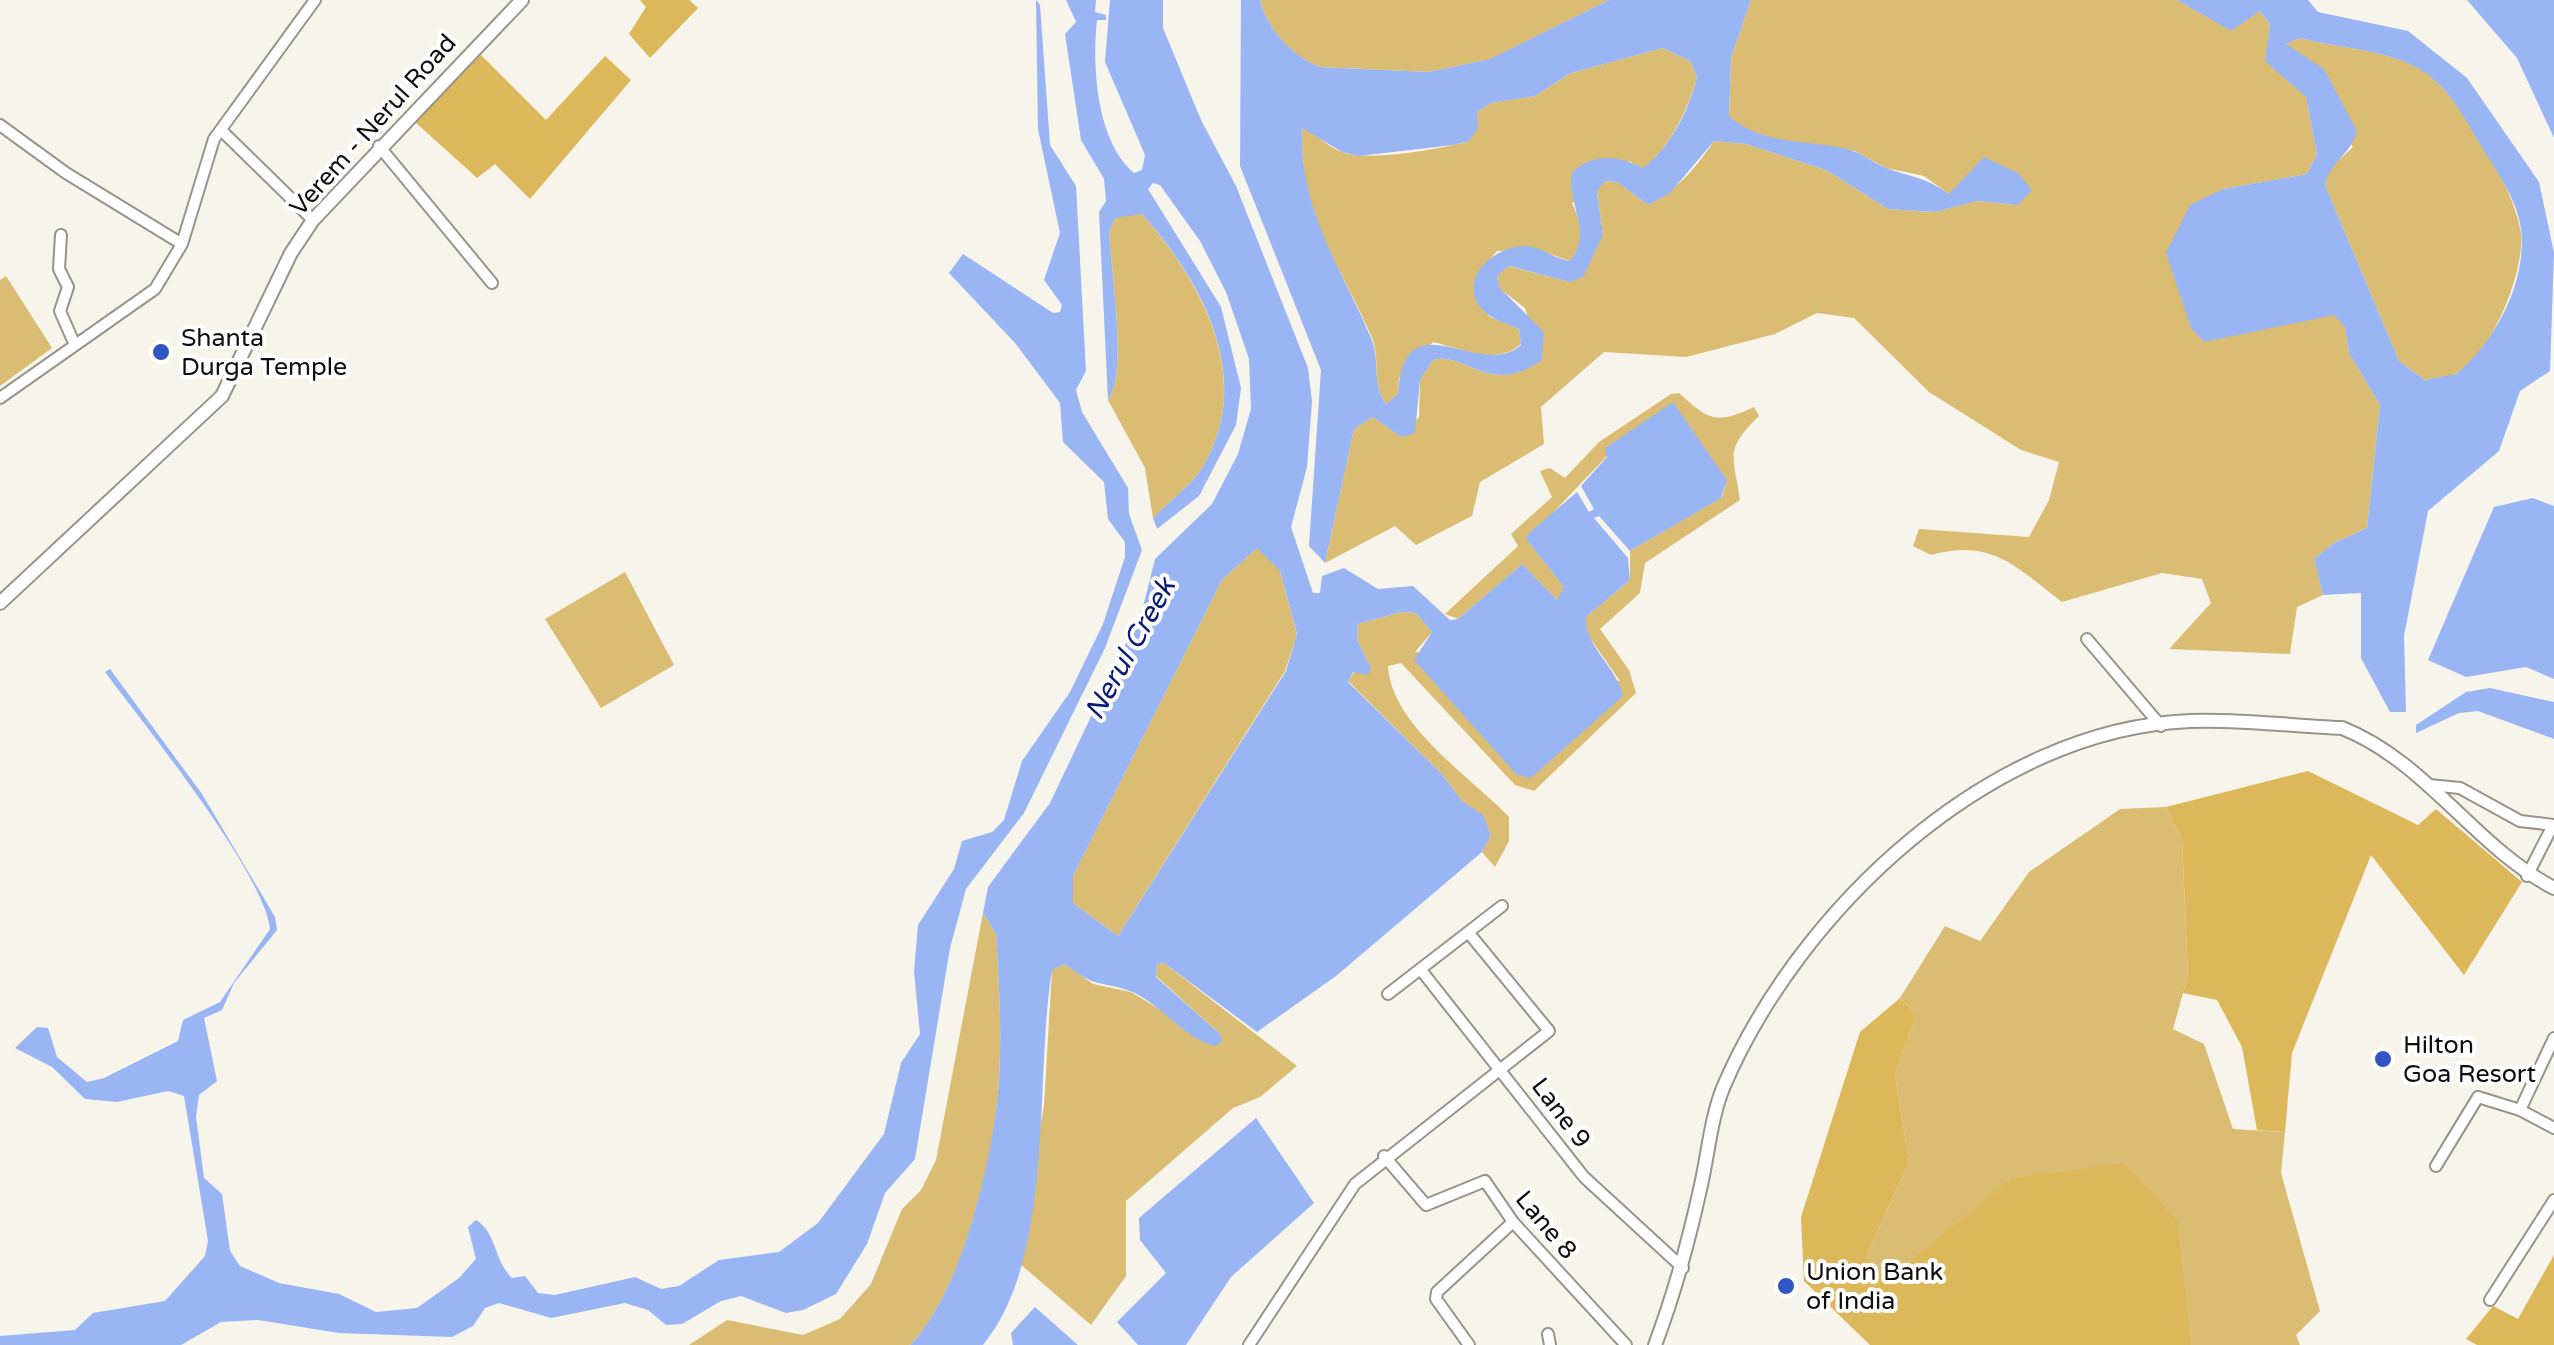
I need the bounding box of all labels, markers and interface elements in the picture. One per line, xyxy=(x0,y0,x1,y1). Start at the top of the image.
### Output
street label: Verem - Nerul Road xyxy=(284,28,462,222)
place label: Shanta Durga Temple xyxy=(181,323,347,382)
marker: Shanta Durga Temple xyxy=(150,341,172,363)
water label: Nerul Creek xyxy=(1077,571,1184,726)
place label: Hilton Goa Resort xyxy=(2403,1030,2536,1089)
marker: Hilton Goa Resort xyxy=(2372,1048,2394,1070)
street label: Lane 9 xyxy=(1525,1072,1597,1154)
street label: Lane 8 xyxy=(1509,1185,1583,1265)
place label: Union Bank of India xyxy=(1806,1257,1943,1316)
marker: Union Bank of India xyxy=(1775,1275,1797,1297)

